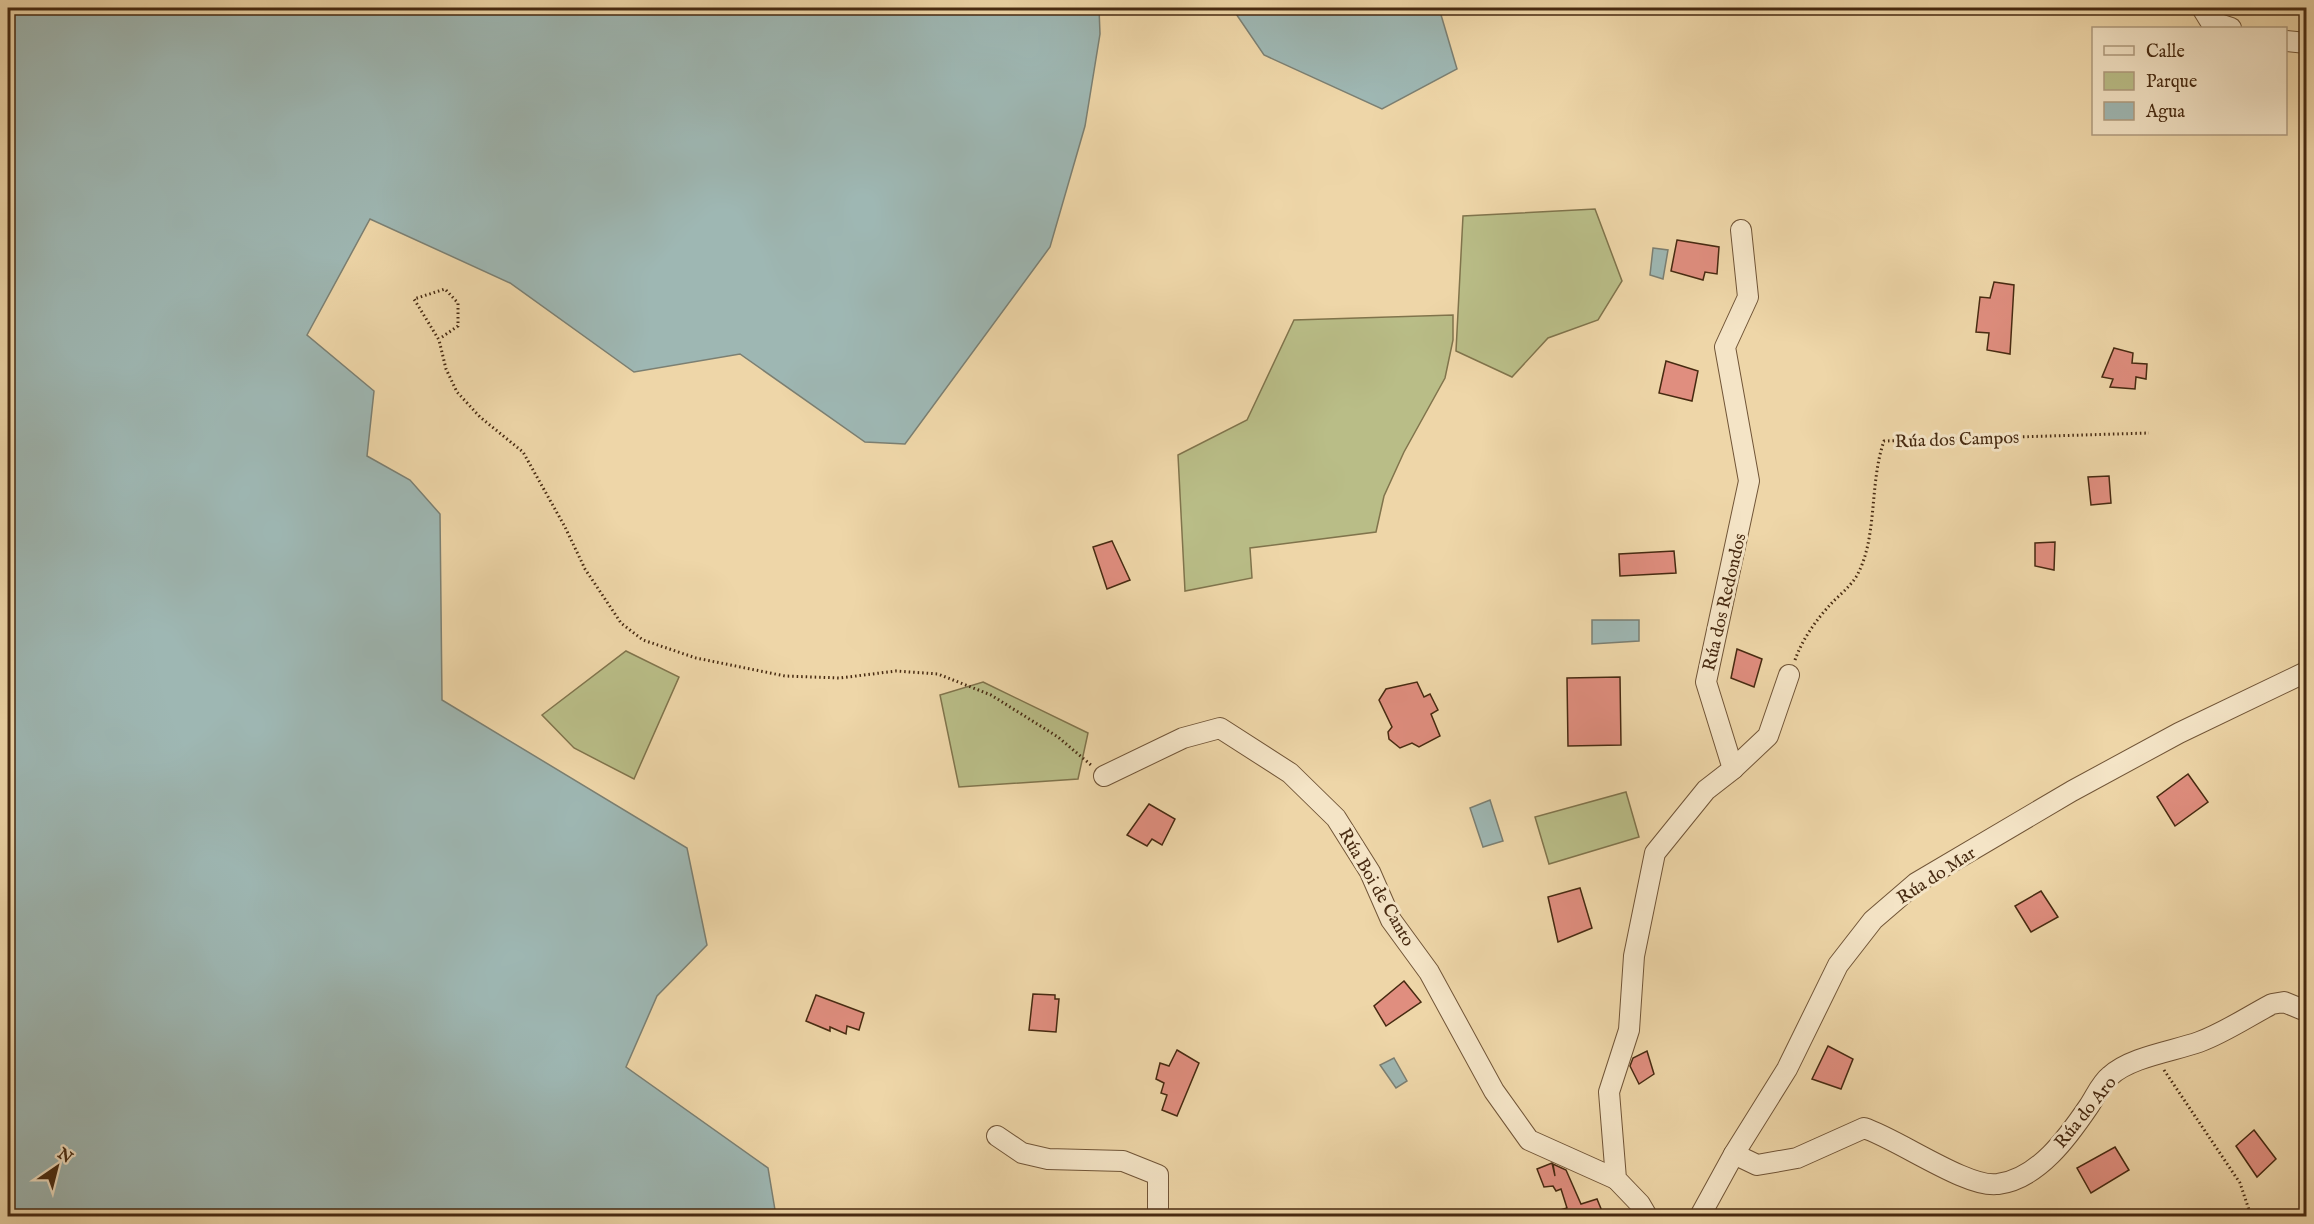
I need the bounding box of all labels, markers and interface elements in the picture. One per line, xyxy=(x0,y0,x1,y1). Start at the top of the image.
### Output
legend xyxy=(2092,27,2287,135)
text: Calle xyxy=(2146,41,2185,64)
text: Parque xyxy=(2146,71,2197,94)
text: Agua xyxy=(2145,101,2185,124)
street label: Rúa dos Campos xyxy=(1894,427,2020,454)
street label: Rúa dos Redondos xyxy=(1698,531,1752,673)
street label: Rúa Boi de Canto xyxy=(1333,825,1419,951)
street label: Rúa do Mar xyxy=(1893,842,1981,910)
street label: Rúa do Aro xyxy=(2050,1072,2122,1154)
north arrow xyxy=(27,1137,87,1197)
text: N xyxy=(52,1144,76,1169)

